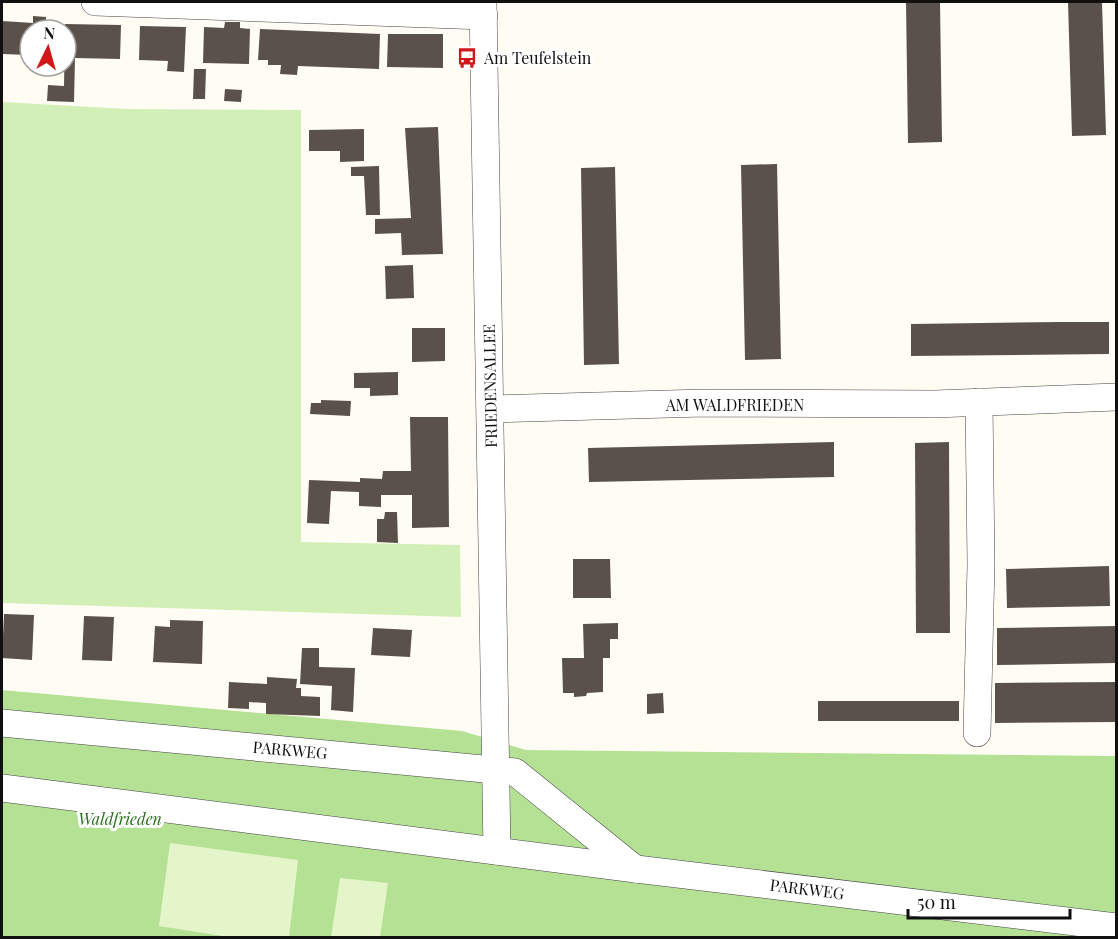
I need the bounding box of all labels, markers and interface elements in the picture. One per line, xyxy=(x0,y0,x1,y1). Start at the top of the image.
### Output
north arrow xyxy=(18,18,78,78)
text: N xyxy=(43,22,56,44)
bus stop icon: Am Teufelstein xyxy=(455,46,479,70)
place label: Am Teufelstein xyxy=(483,47,592,68)
street label: FRIEDENSALLEE xyxy=(478,324,501,448)
street label: AM WALDFRIEDEN xyxy=(665,394,804,415)
street label: PARKWEG xyxy=(252,736,328,763)
park label: Waldfrieden xyxy=(78,808,162,829)
street label: PARKWEG xyxy=(769,874,845,903)
scale bar xyxy=(908,882,1070,920)
text: 50 m xyxy=(917,890,956,914)

